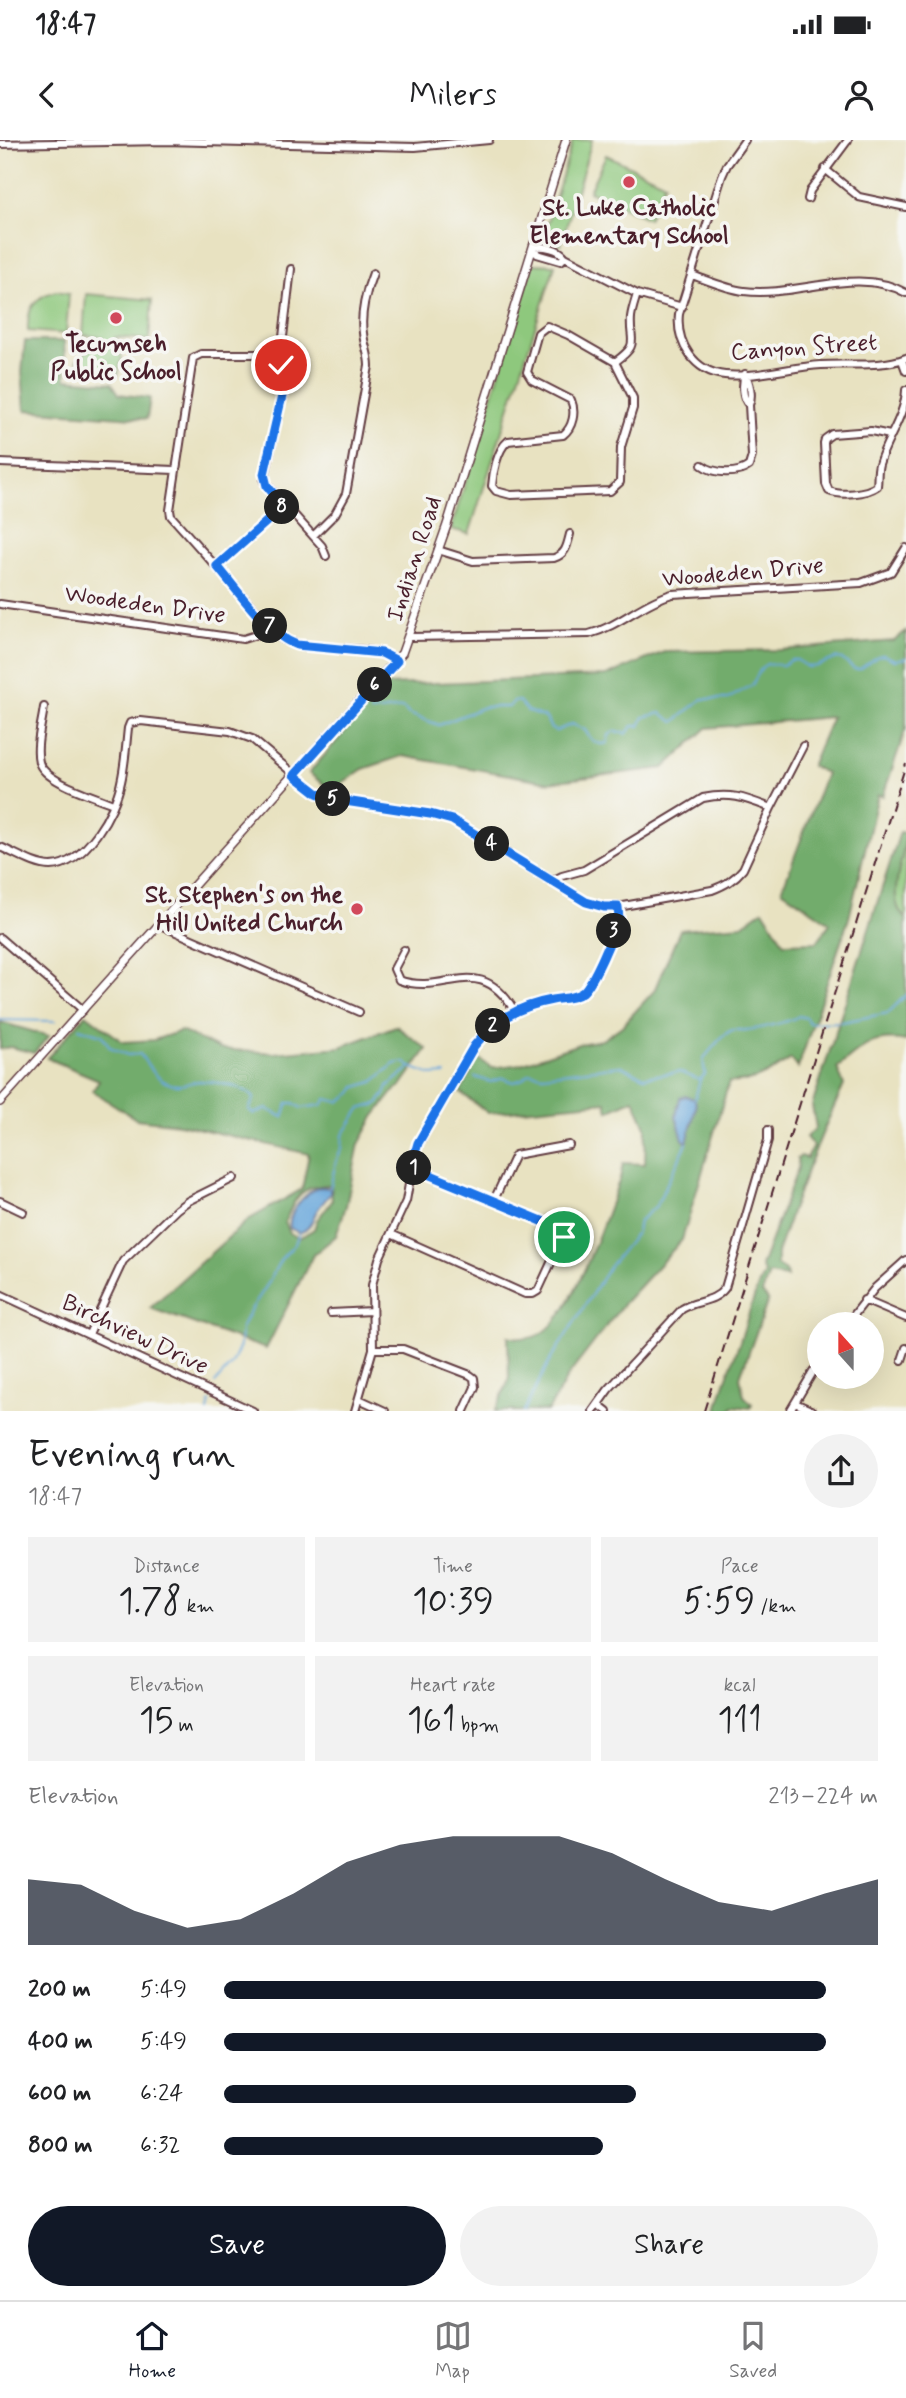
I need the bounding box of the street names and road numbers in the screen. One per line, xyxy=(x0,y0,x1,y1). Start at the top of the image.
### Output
street label: Canyon Street xyxy=(730,327,878,369)
street label: Indian Road xyxy=(380,492,450,626)
street label: Woodeden Drive xyxy=(661,550,825,596)
street label: Woodeden Drive xyxy=(63,578,227,632)
street label: Birchview Drive xyxy=(57,1287,213,1383)

